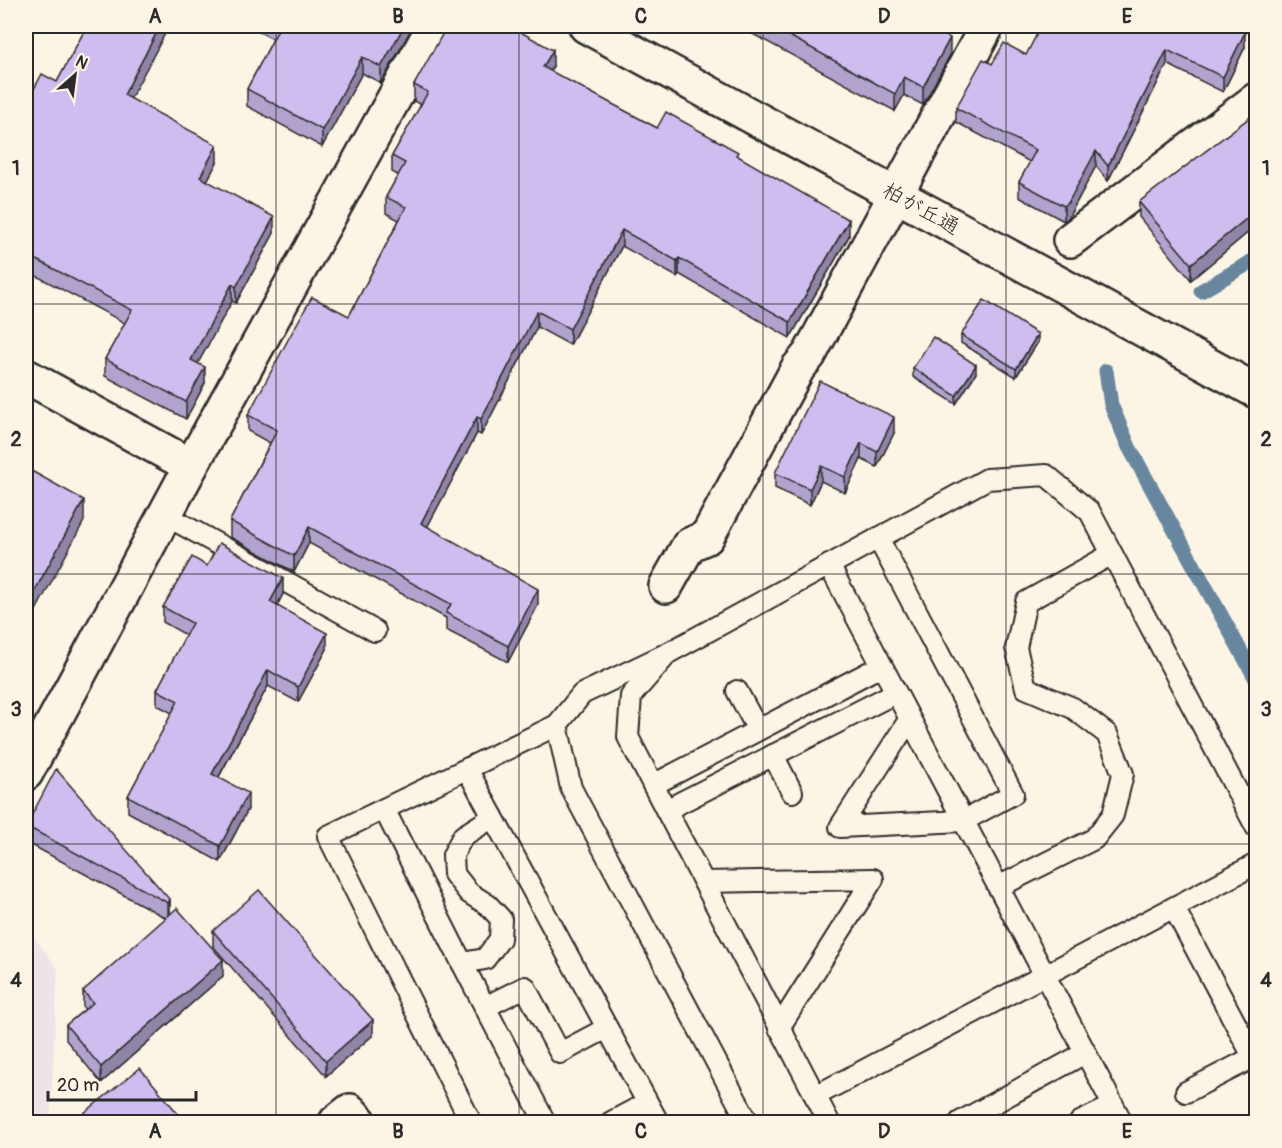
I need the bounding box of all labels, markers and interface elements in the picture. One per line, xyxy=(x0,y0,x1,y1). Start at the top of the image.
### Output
text: A xyxy=(149,4,162,29)
text: B xyxy=(392,4,404,29)
text: C xyxy=(635,4,647,29)
text: D xyxy=(878,4,891,29)
text: E xyxy=(1122,4,1133,29)
north arrow xyxy=(45,45,105,105)
text: N xyxy=(72,51,91,74)
text: 1 xyxy=(12,156,20,181)
text: 1 xyxy=(1262,156,1270,181)
street label: 柏が丘通 xyxy=(878,177,964,241)
text: 2 xyxy=(10,427,22,452)
text: 2 xyxy=(1260,427,1272,452)
text: 3 xyxy=(10,697,22,722)
text: 3 xyxy=(1260,697,1272,722)
text: 4 xyxy=(10,968,22,993)
text: 4 xyxy=(1260,968,1272,993)
scale bar xyxy=(48,1064,196,1102)
text: 20 m xyxy=(57,1074,99,1097)
text: A xyxy=(149,1119,162,1144)
text: B xyxy=(392,1119,404,1144)
text: C xyxy=(635,1119,647,1144)
text: D xyxy=(878,1119,891,1144)
text: E xyxy=(1122,1119,1133,1144)

